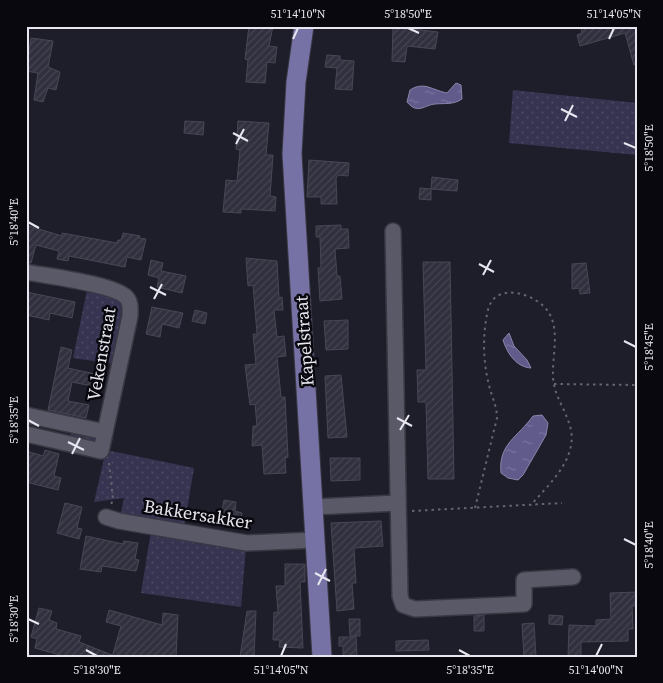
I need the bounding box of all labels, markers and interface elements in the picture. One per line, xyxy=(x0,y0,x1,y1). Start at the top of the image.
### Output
text: 51°14'10"N xyxy=(270,6,326,22)
text: 5°18'50"E xyxy=(384,6,432,22)
text: 51°14'05"N xyxy=(586,6,642,22)
text: 5°18'50"E xyxy=(641,124,657,172)
text: 5°18'40"E xyxy=(6,198,22,246)
street label: Kapelstraat xyxy=(288,295,320,387)
street label: Vekenstraat xyxy=(80,305,122,403)
text: 5°18'45"E xyxy=(641,323,657,371)
text: 5°18'35"E xyxy=(6,396,22,444)
street label: Bakkersakker xyxy=(142,493,254,535)
text: 5°18'40"E xyxy=(641,521,657,569)
text: 5°18'30"E xyxy=(6,595,22,643)
text: 5°18'30"E xyxy=(73,662,121,678)
text: 51°14'05"N xyxy=(253,662,309,678)
text: 5°18'35"E xyxy=(446,662,494,678)
text: 51°14'00"N xyxy=(568,662,624,678)

